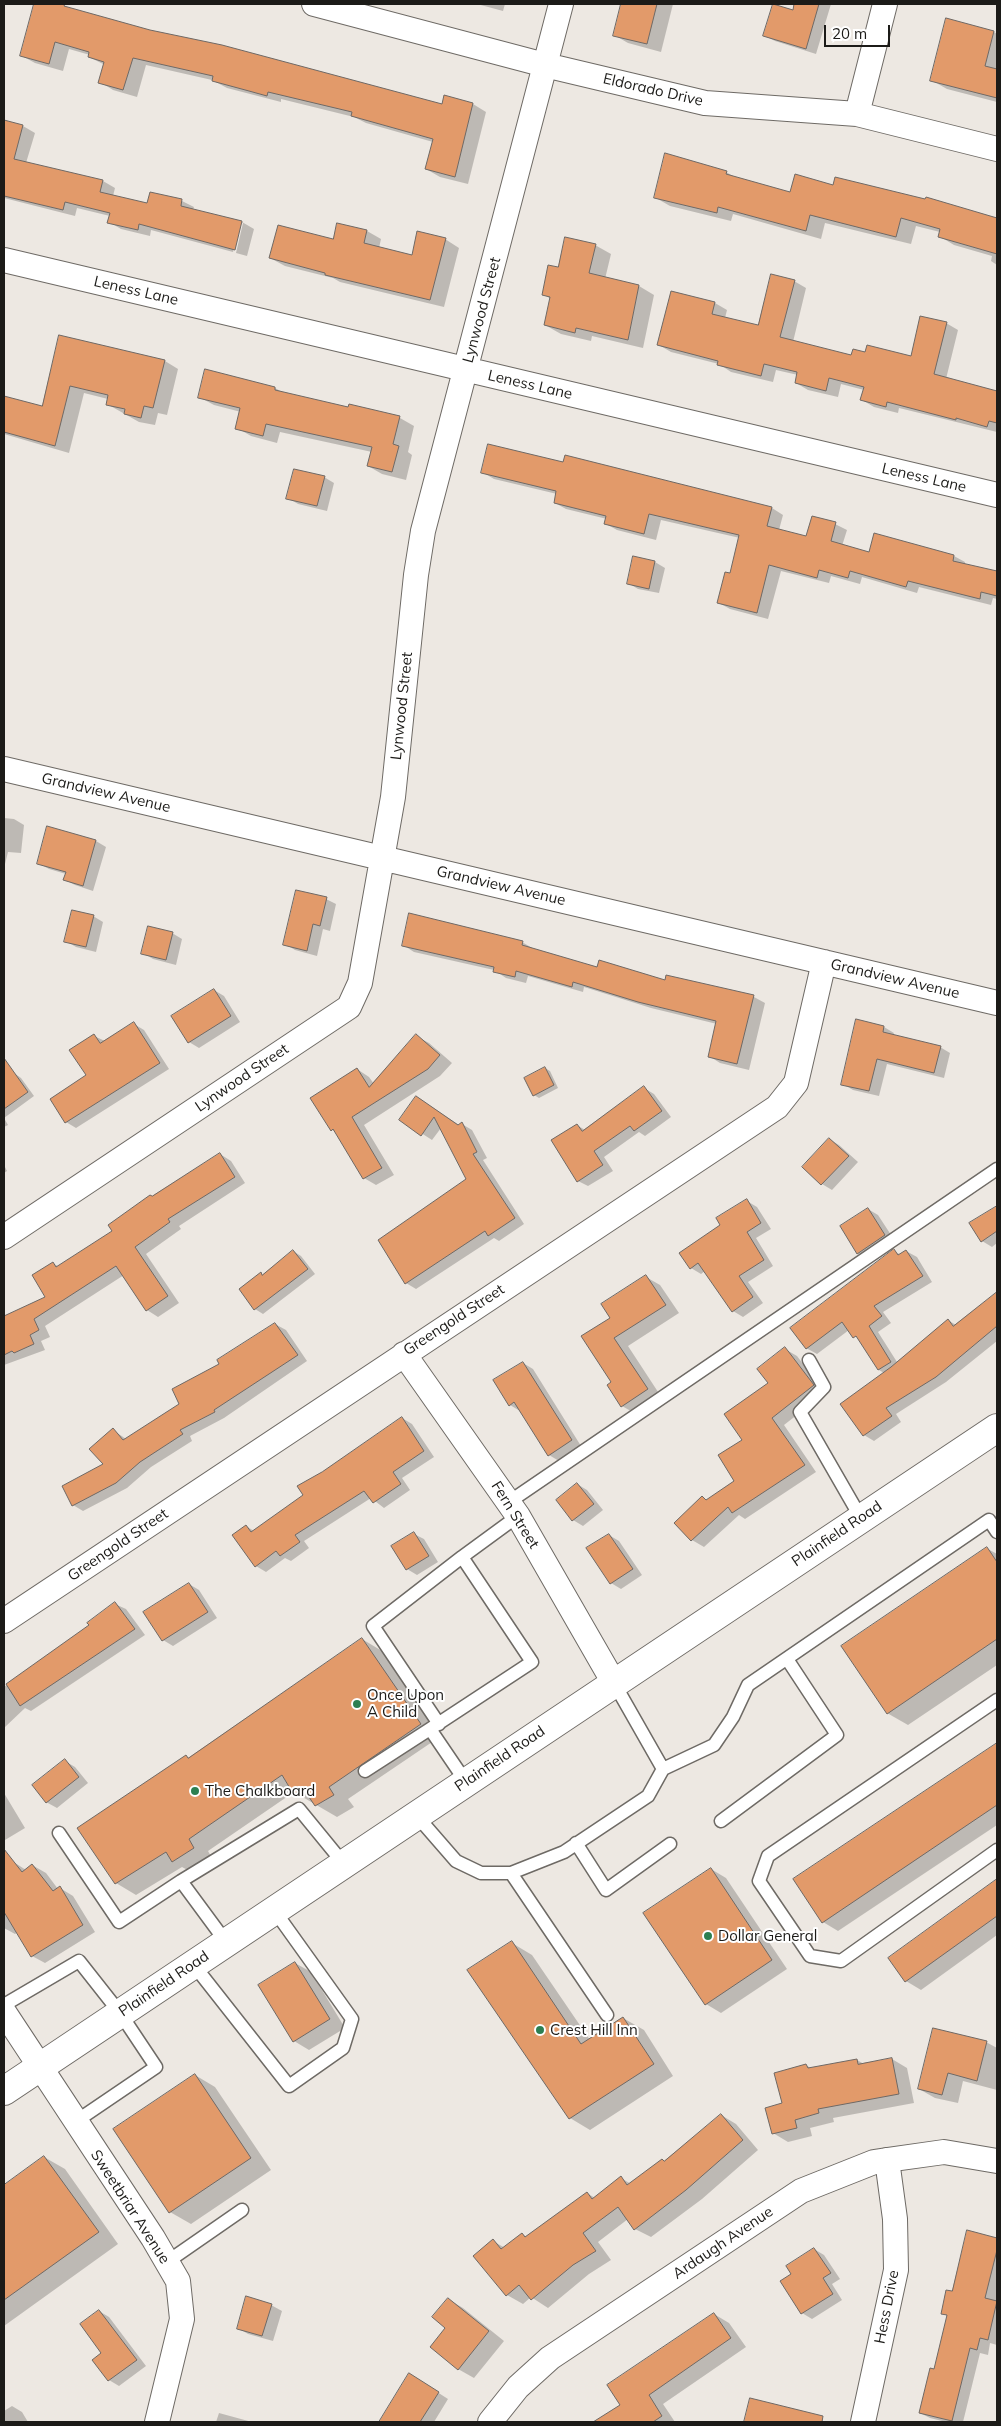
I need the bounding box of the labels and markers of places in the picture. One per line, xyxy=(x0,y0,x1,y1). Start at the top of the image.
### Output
place label: Once Upon A Child xyxy=(367,1686,444,1721)
marker: Once Upon A Child xyxy=(351,1698,363,1710)
place label: The Chalkboard xyxy=(205,1782,315,1800)
marker: The Chalkboard xyxy=(189,1785,201,1797)
place label: Dollar General xyxy=(718,1927,817,1945)
marker: Dollar General xyxy=(702,1930,714,1942)
place label: Crest Hill Inn xyxy=(550,2021,638,2039)
marker: Crest Hill Inn xyxy=(534,2024,546,2036)

